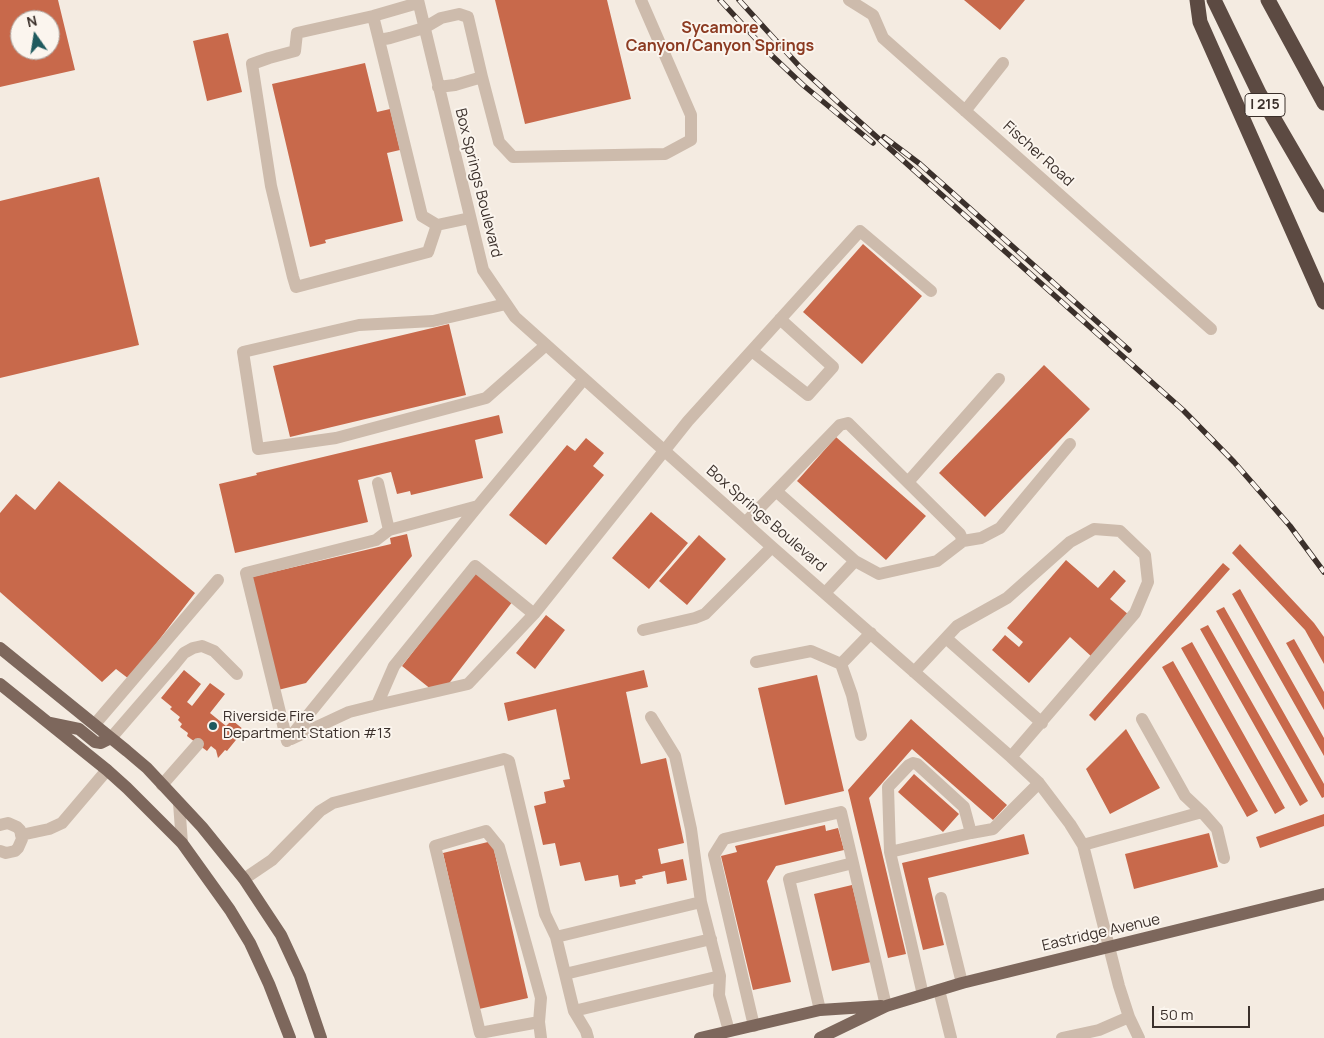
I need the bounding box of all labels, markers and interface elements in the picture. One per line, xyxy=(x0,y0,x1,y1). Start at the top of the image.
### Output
north arrow xyxy=(10,10,60,60)
text: N xyxy=(25,10,39,31)
district label: Sycamore Canyon/Canyon Springs xyxy=(626,19,814,57)
road number: I 215 xyxy=(1245,94,1285,116)
street label: Box Springs Boulevard xyxy=(451,107,505,259)
street label: Fischer Road xyxy=(999,118,1077,190)
street label: Box Springs Boulevard xyxy=(702,462,830,576)
place label: Riverside Fire Department Station #13 xyxy=(223,708,391,743)
marker: Riverside Fire Department Station #13 xyxy=(207,720,219,732)
street label: Eastridge Avenue xyxy=(1040,911,1162,955)
scale bar xyxy=(1154,996,1252,1028)
text: 50 m xyxy=(1160,1004,1194,1025)

